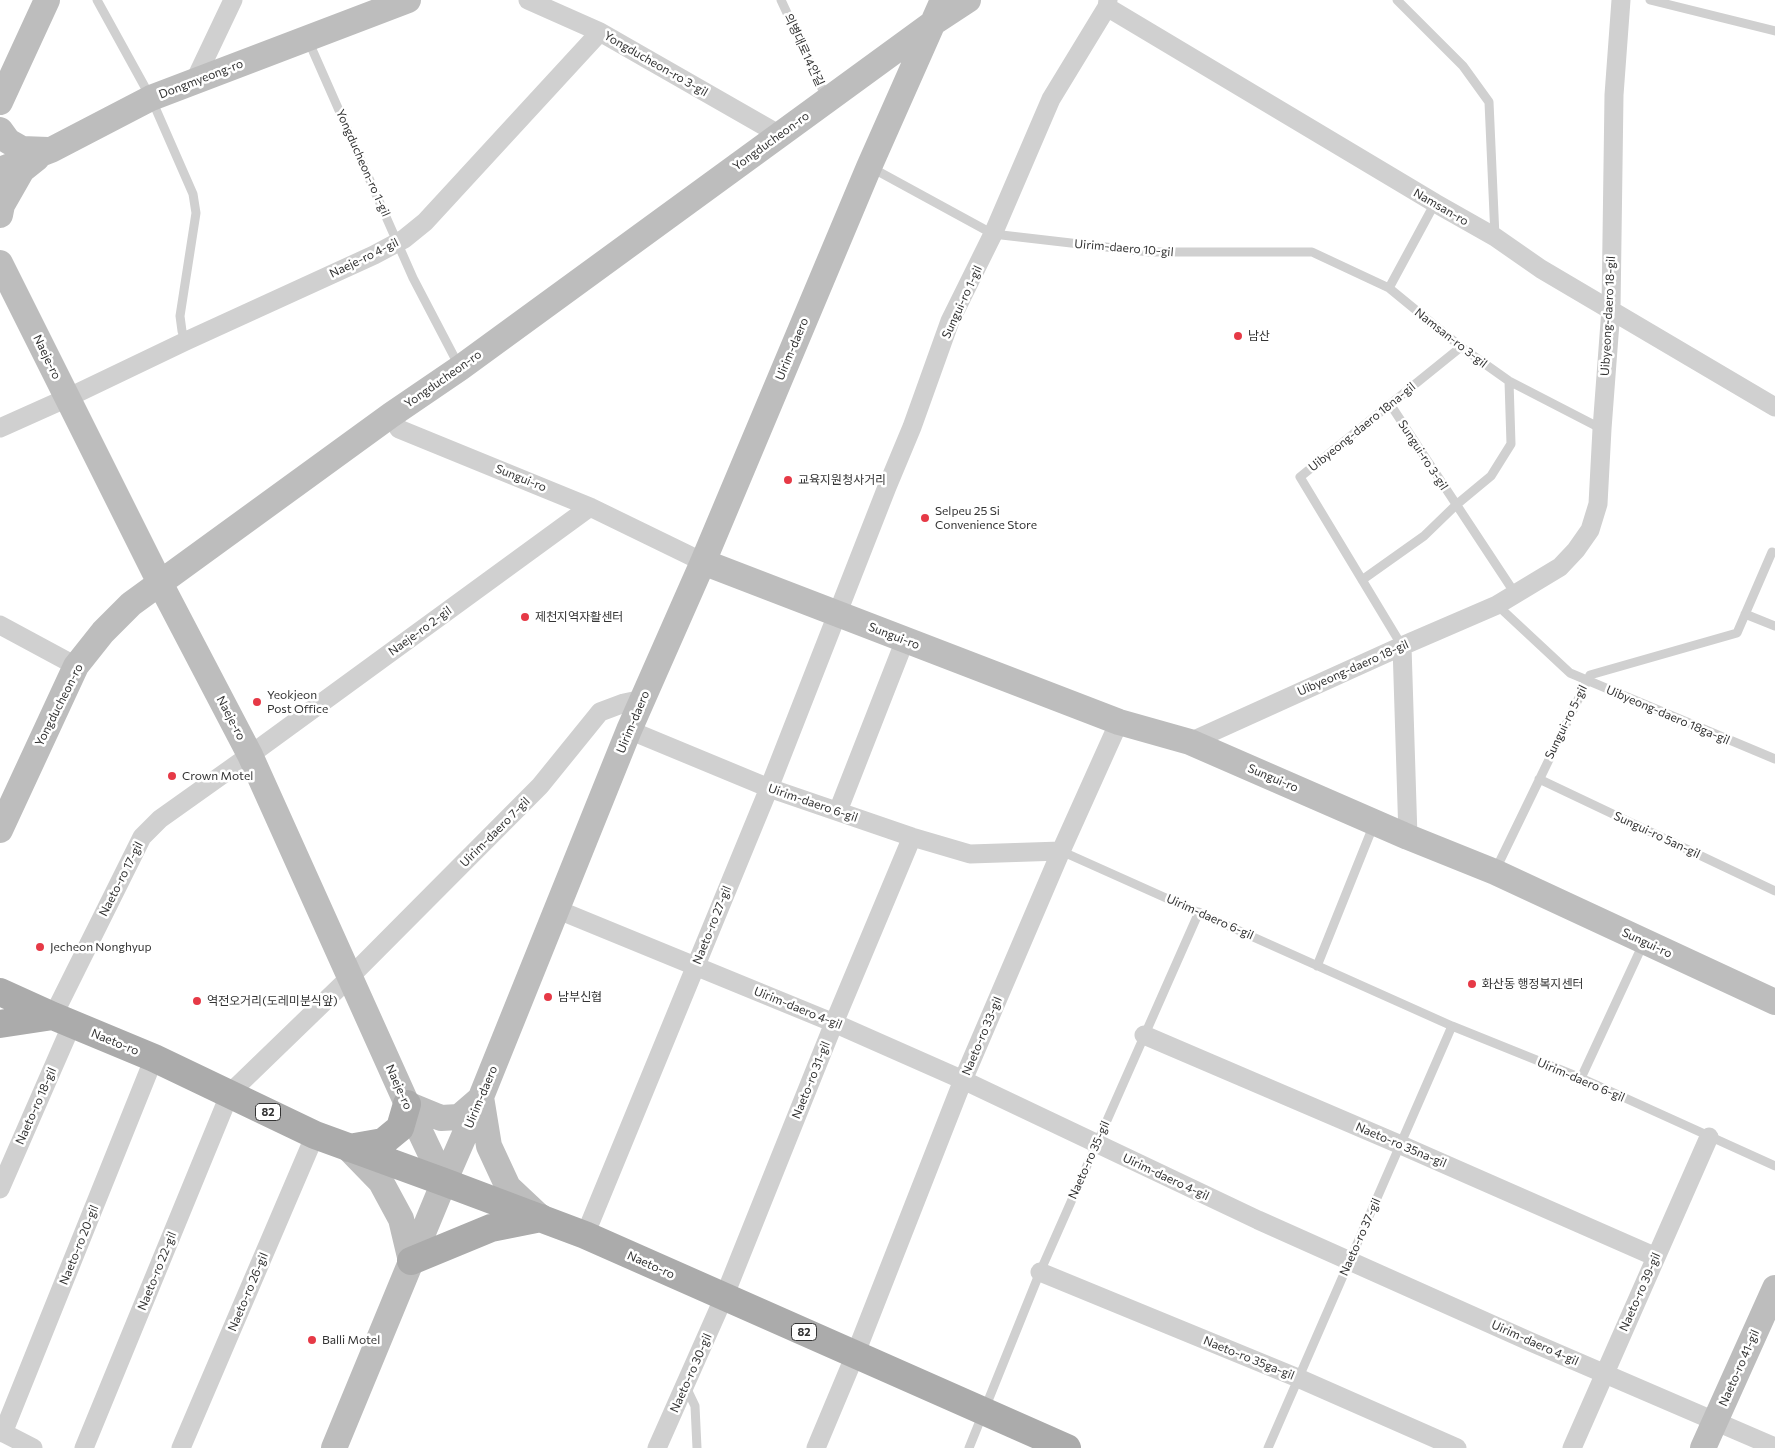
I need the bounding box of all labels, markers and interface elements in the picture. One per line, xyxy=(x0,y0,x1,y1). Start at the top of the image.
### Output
street label: 의병대로14안길 xyxy=(781,11,827,89)
street label: Yongducheon-ro 3-gil xyxy=(601,28,711,100)
street label: Dongmyeong-ro xyxy=(157,56,245,102)
street label: Yongducheon-ro 1-gil xyxy=(333,107,393,219)
street label: Yongducheon-ro xyxy=(730,108,812,174)
street label: Namsan-ro xyxy=(1411,185,1471,229)
street label: Naeje-ro 4-gil xyxy=(327,235,401,281)
street label: Uirim-daero 10-gil xyxy=(1074,236,1174,260)
street label: Uibyeong-daero 18-gil xyxy=(1598,256,1618,376)
street label: Sungui-ro 1-gil xyxy=(939,263,985,341)
street label: Namsan-ro 3-gil xyxy=(1412,305,1490,371)
street label: Uirim-daero xyxy=(772,316,812,382)
place label: 남산 xyxy=(1248,329,1270,343)
marker: 남산 xyxy=(1232,330,1244,342)
street label: Naeje-ro xyxy=(30,332,64,382)
street label: Yongducheon-ro xyxy=(402,347,484,411)
street label: Uibyeong-daero 18na-gil xyxy=(1306,379,1418,475)
street label: Sungui-ro 3-gil xyxy=(1395,417,1451,493)
street label: Sungui-ro xyxy=(493,461,549,495)
place label: 교육지원청사거리 xyxy=(798,473,886,487)
marker: 교육지원청사거리 xyxy=(782,474,794,486)
place label: Selpeu 25 Si Convenience Store xyxy=(935,504,1037,532)
marker: Selpeu 25 Si Convenience Store xyxy=(919,512,931,524)
street label: Naeje-ro 2-gil xyxy=(386,603,454,659)
place label: 제천지역자활센터 xyxy=(535,610,623,624)
marker: 제천지역자활센터 xyxy=(519,611,531,623)
street label: Sungui-ro xyxy=(866,620,922,652)
street label: Uibyeong-daero 18-gil xyxy=(1295,637,1411,699)
street label: Yongducheon-ro xyxy=(32,661,86,749)
street label: Uibyeong-daero 18ga-gil xyxy=(1604,682,1732,748)
street label: Sungui-ro 5-gil xyxy=(1542,683,1590,761)
place label: Yeokjeon Post Office xyxy=(267,688,328,716)
street label: Uirim-daero xyxy=(613,689,653,755)
street label: Naeje-ro xyxy=(213,693,249,743)
marker: Yeokjeon Post Office xyxy=(251,696,263,708)
street label: Sungui-ro xyxy=(1245,761,1301,795)
place label: Crown Motel xyxy=(182,769,253,783)
marker: Crown Motel xyxy=(166,770,178,782)
street label: Uirim-daero 6-gil xyxy=(766,781,860,825)
street label: Uirim-daero 7-gil xyxy=(457,794,533,870)
street label: Sungui-ro 5an-gil xyxy=(1611,809,1703,861)
street label: Naeto-ro 17-gil xyxy=(96,839,146,919)
street label: Naeto-ro 27-gil xyxy=(690,884,734,966)
street label: Uirim-daero 6-gil xyxy=(1164,891,1256,943)
street label: Sungui-ro xyxy=(1620,925,1674,961)
place label: Jecheon Nonghyup xyxy=(50,940,152,954)
marker: Jecheon Nonghyup xyxy=(34,941,46,953)
place label: 화산동 행정복지센터 xyxy=(1482,977,1584,991)
marker: 화산동 행정복지센터 xyxy=(1466,978,1478,990)
street label: Uirim-daero 4-gil xyxy=(752,984,844,1032)
place label: 남부신협 xyxy=(558,990,602,1004)
marker: 남부신협 xyxy=(542,991,554,1003)
place label: 역전오거리(도레미분식앞) xyxy=(207,994,338,1008)
street label: Naeto-ro 33-gil xyxy=(959,994,1005,1078)
marker: 역전오거리(도레미분식앞) xyxy=(191,995,203,1007)
street label: Naeto-ro xyxy=(89,1026,141,1058)
street label: Naeto-ro 31-gil xyxy=(789,1039,833,1121)
street label: Uirim-daero 6-gil xyxy=(1535,1055,1627,1105)
street label: Naeje-ro xyxy=(383,1062,415,1112)
street label: Uirim-daero xyxy=(461,1064,501,1130)
street label: Naeto-ro 18-gil xyxy=(13,1065,59,1147)
road number: 82 xyxy=(256,1104,280,1120)
street label: Naeto-ro 35-gil xyxy=(1065,1119,1113,1201)
street label: Naeto-ro 35na-gil xyxy=(1353,1119,1449,1171)
street label: Uirim-daero 4-gil xyxy=(1120,1151,1212,1203)
street label: Naeto-ro 37-gil xyxy=(1336,1196,1384,1278)
street label: Naeto-ro 20-gil xyxy=(56,1203,102,1287)
street label: Naeto-ro 22-gil xyxy=(135,1229,179,1313)
street label: Naeto-ro xyxy=(625,1248,677,1282)
street label: Naeto-ro 26-gil xyxy=(225,1250,271,1334)
street label: Naeto-ro 39-gil xyxy=(1616,1250,1664,1334)
street label: Uirim-daero 4-gil xyxy=(1489,1317,1581,1369)
road number: 82 xyxy=(792,1324,816,1340)
street label: Naeto-ro 41-gil xyxy=(1716,1327,1762,1409)
street label: Naeto-ro 30-gil xyxy=(667,1331,715,1415)
place label: Balli Motel xyxy=(322,1333,380,1347)
street label: Naeto-ro 35ga-gil xyxy=(1201,1333,1297,1383)
marker: Balli Motel xyxy=(306,1334,318,1346)

